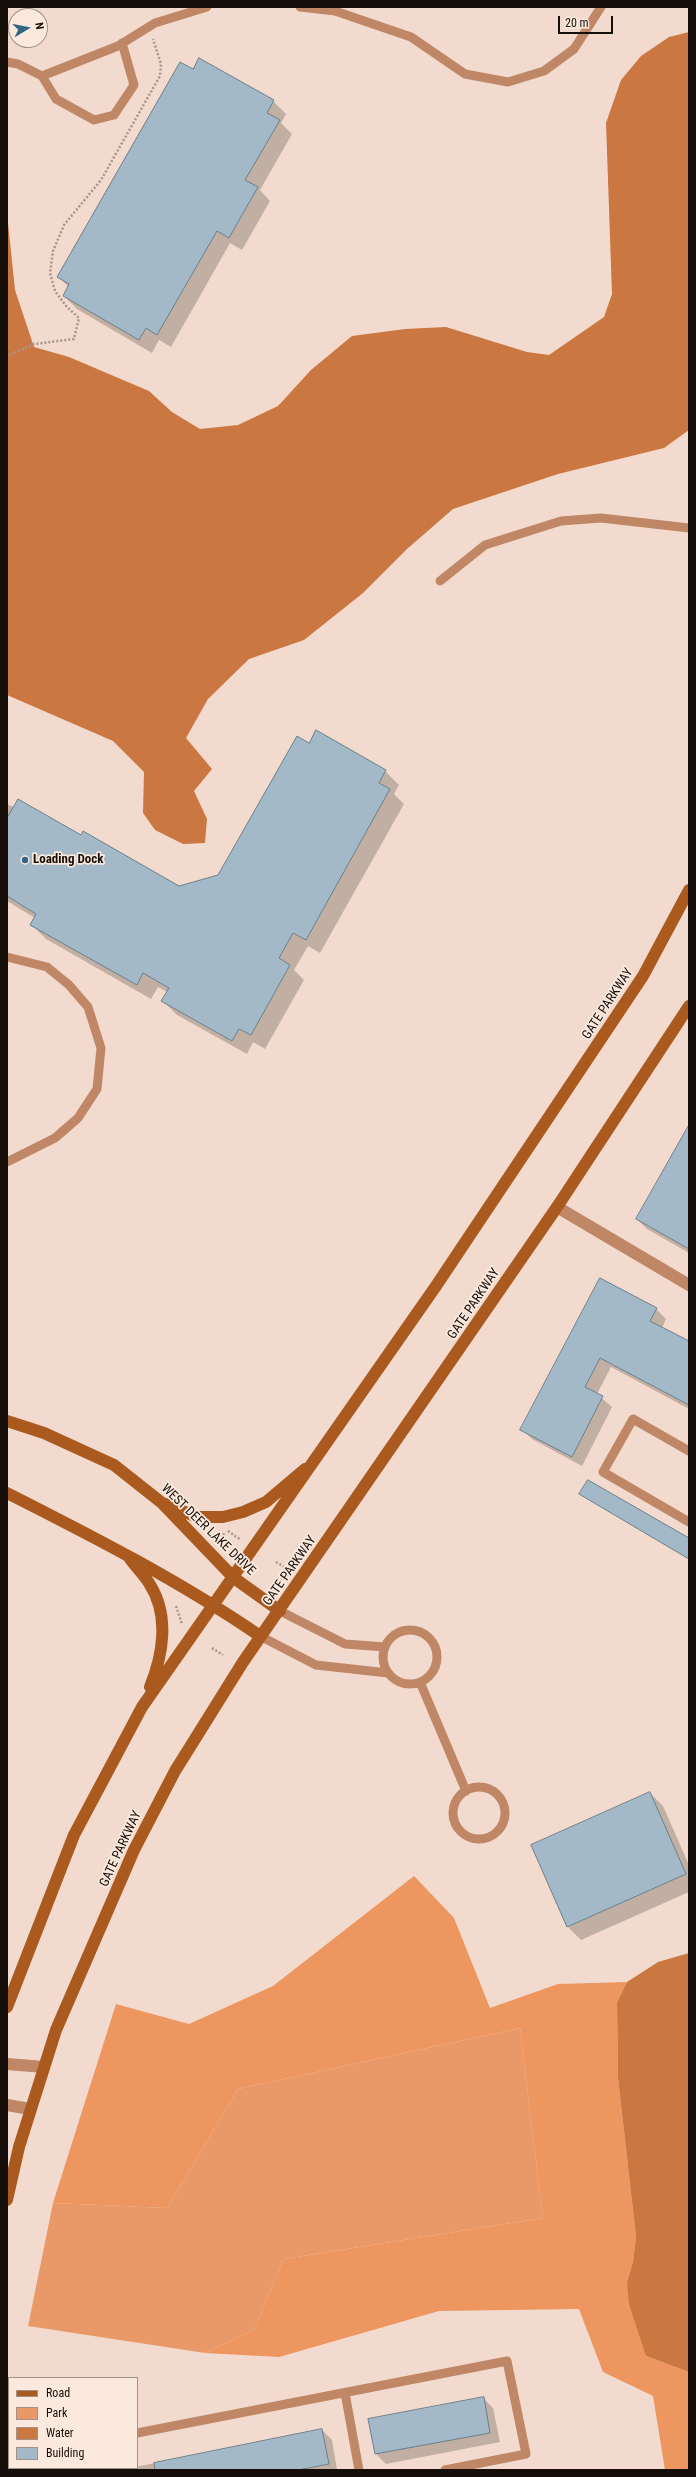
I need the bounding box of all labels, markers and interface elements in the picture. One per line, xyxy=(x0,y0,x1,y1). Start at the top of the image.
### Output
north arrow xyxy=(8,8,48,48)
scale bar xyxy=(560,8,615,34)
text: 20 m xyxy=(565,16,589,30)
text: N xyxy=(32,22,46,30)
place label: Loading Dock xyxy=(33,852,103,868)
marker: Loading Dock xyxy=(20,855,30,865)
street label: GATE PARKWAY xyxy=(579,965,637,1043)
street label: GATE PARKWAY xyxy=(445,1266,503,1342)
street label: WEST DEER LAKE DRIVE xyxy=(158,1481,258,1579)
street label: GATE PARKWAY xyxy=(260,1533,320,1609)
street label: GATE PARKWAY xyxy=(97,1809,145,1889)
legend xyxy=(8,2377,138,2469)
text: Road xyxy=(46,2386,70,2400)
text: Park xyxy=(46,2406,67,2420)
text: Water xyxy=(46,2426,74,2440)
text: Building xyxy=(46,2446,84,2460)

